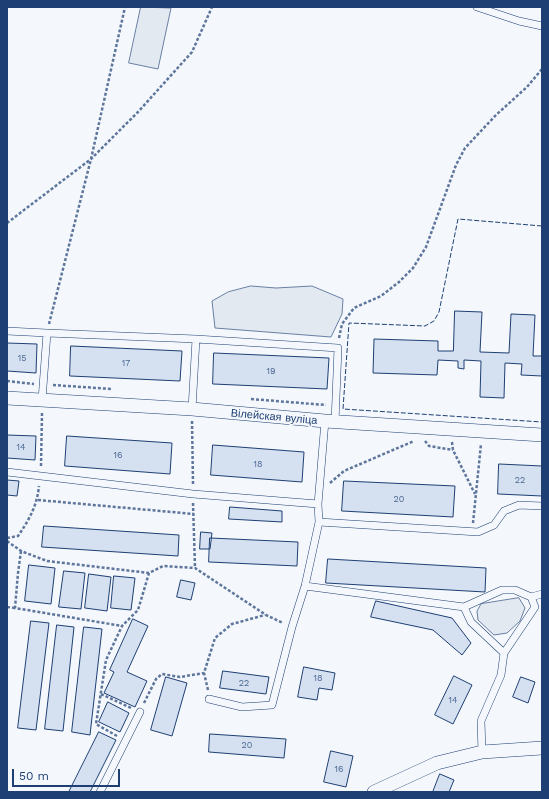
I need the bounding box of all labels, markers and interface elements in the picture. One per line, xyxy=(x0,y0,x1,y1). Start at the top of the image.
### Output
house number: 15 xyxy=(18,353,26,363)
house number: 17 xyxy=(122,358,130,368)
house number: 19 xyxy=(266,366,276,376)
street label: Вілейская вуліца xyxy=(230,407,318,427)
house number: 14 xyxy=(16,442,26,452)
house number: 16 xyxy=(114,450,122,460)
house number: 18 xyxy=(253,459,263,469)
house number: 22 xyxy=(515,475,525,485)
house number: 20 xyxy=(394,494,404,504)
house number: 18 xyxy=(313,673,323,683)
house number: 22 xyxy=(239,678,249,688)
house number: 14 xyxy=(448,695,458,705)
house number: 20 xyxy=(242,740,252,750)
scale bar xyxy=(14,761,122,787)
house number: 16 xyxy=(335,764,343,774)
text: 50 m xyxy=(19,769,49,783)

